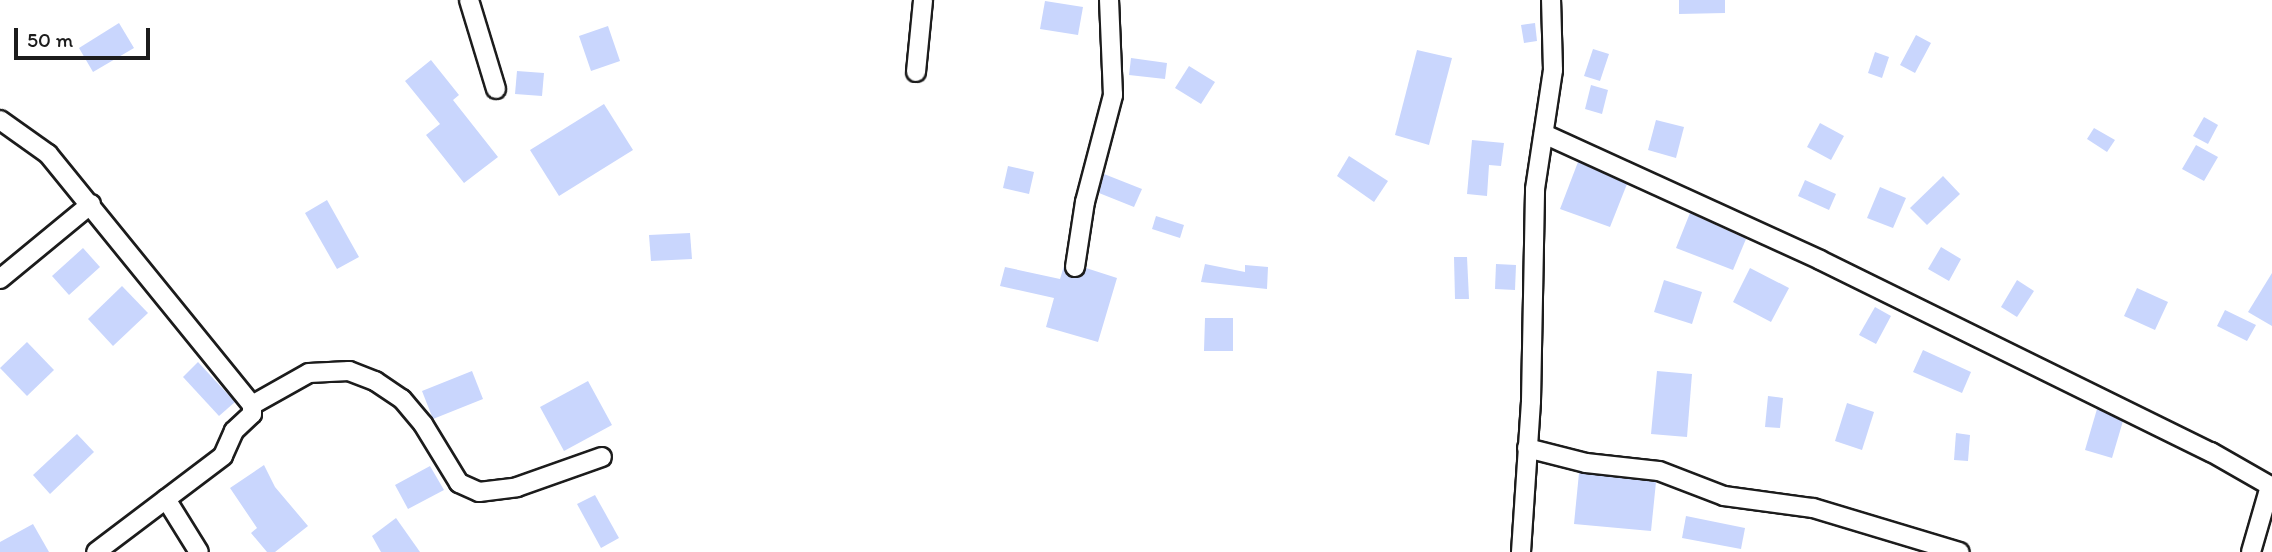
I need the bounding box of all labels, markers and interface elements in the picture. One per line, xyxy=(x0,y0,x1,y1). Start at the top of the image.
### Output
scale bar xyxy=(18,14,154,58)
text: 50 m xyxy=(27,27,73,52)

